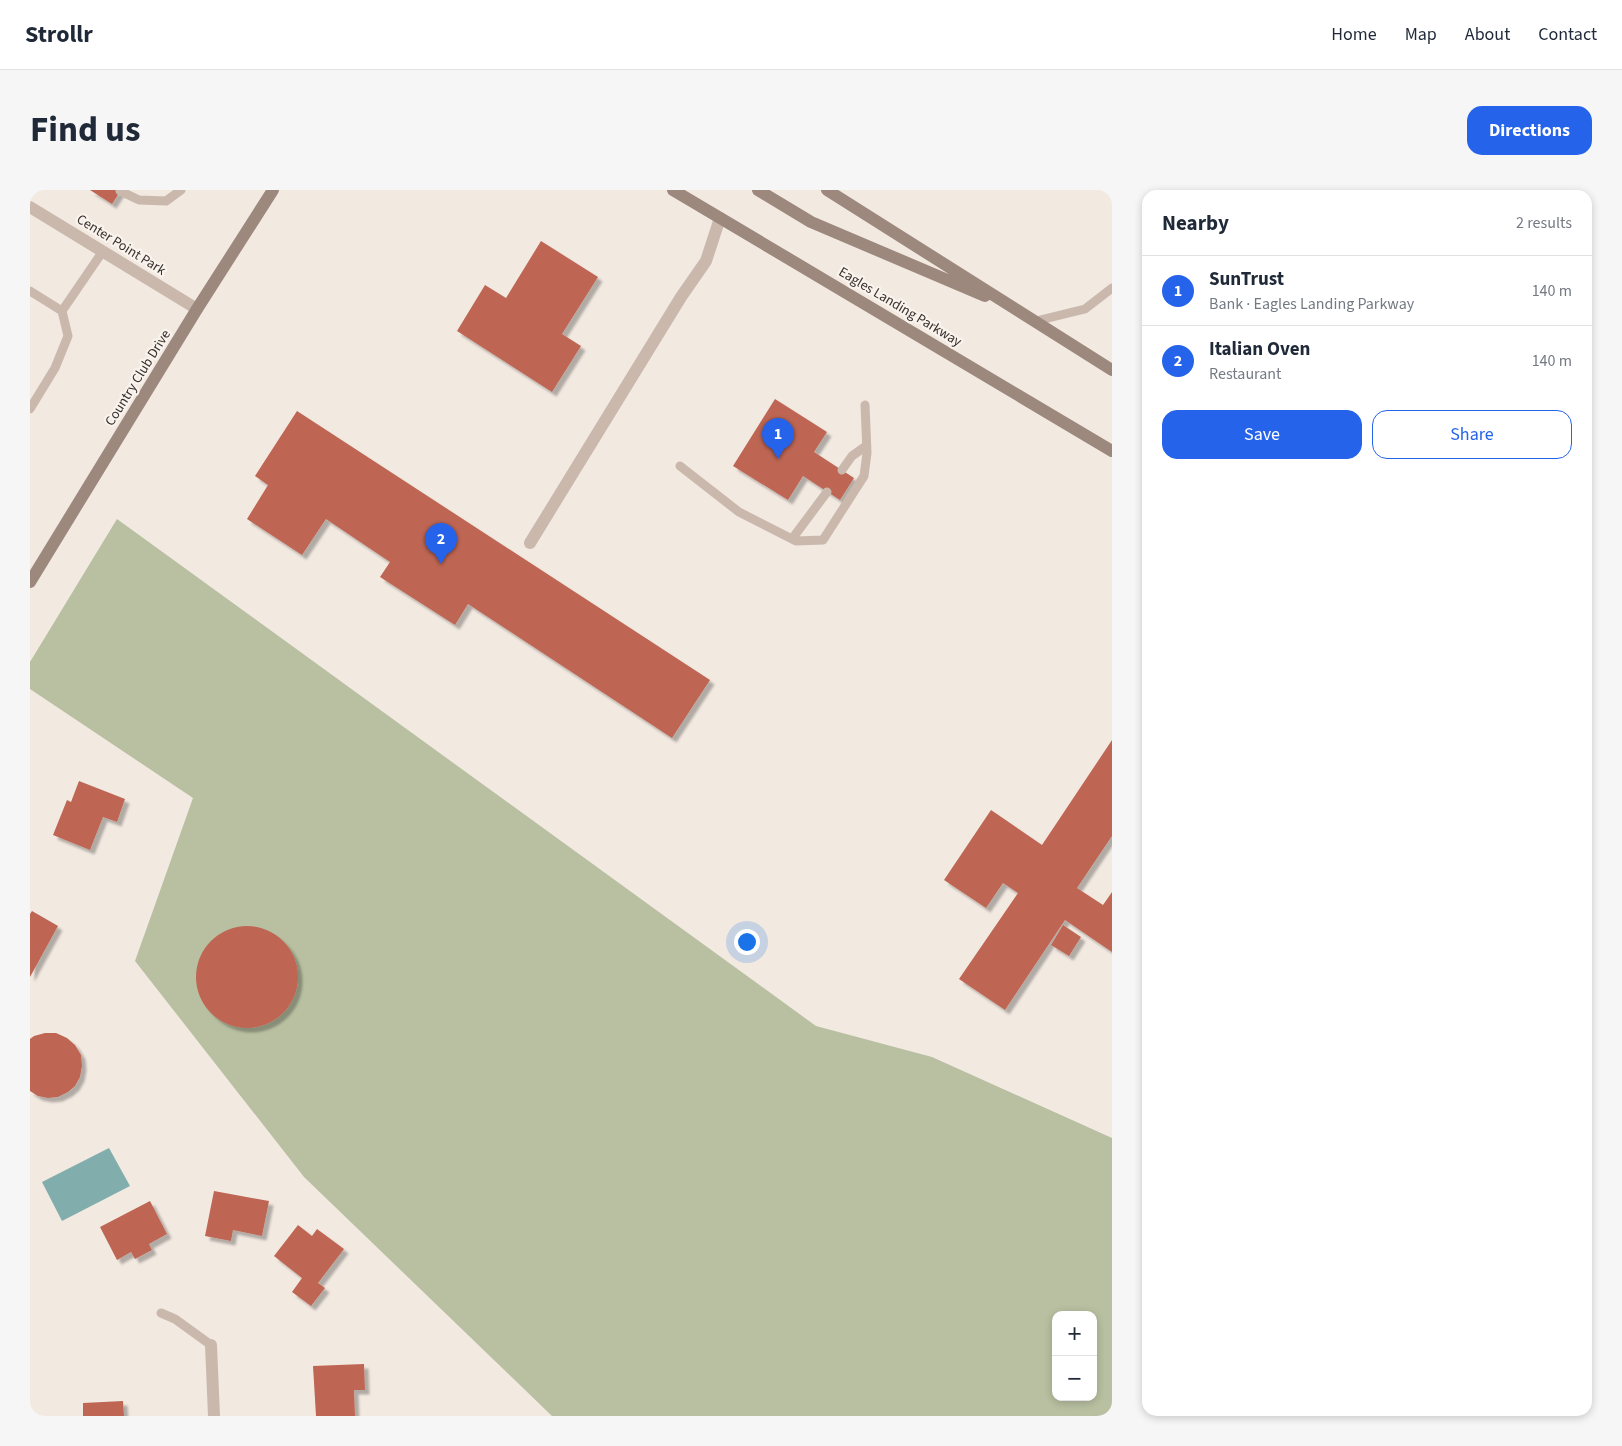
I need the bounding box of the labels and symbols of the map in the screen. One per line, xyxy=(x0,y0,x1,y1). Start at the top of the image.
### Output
street label: Center Point Park xyxy=(73,210,169,280)
street label: Eagles Landing Parkway xyxy=(835,262,966,352)
street label: Country Club Drive xyxy=(100,326,176,430)
pin: 1 xyxy=(762,418,794,459)
pin: 2 xyxy=(425,523,457,564)
your location xyxy=(734,929,760,955)

